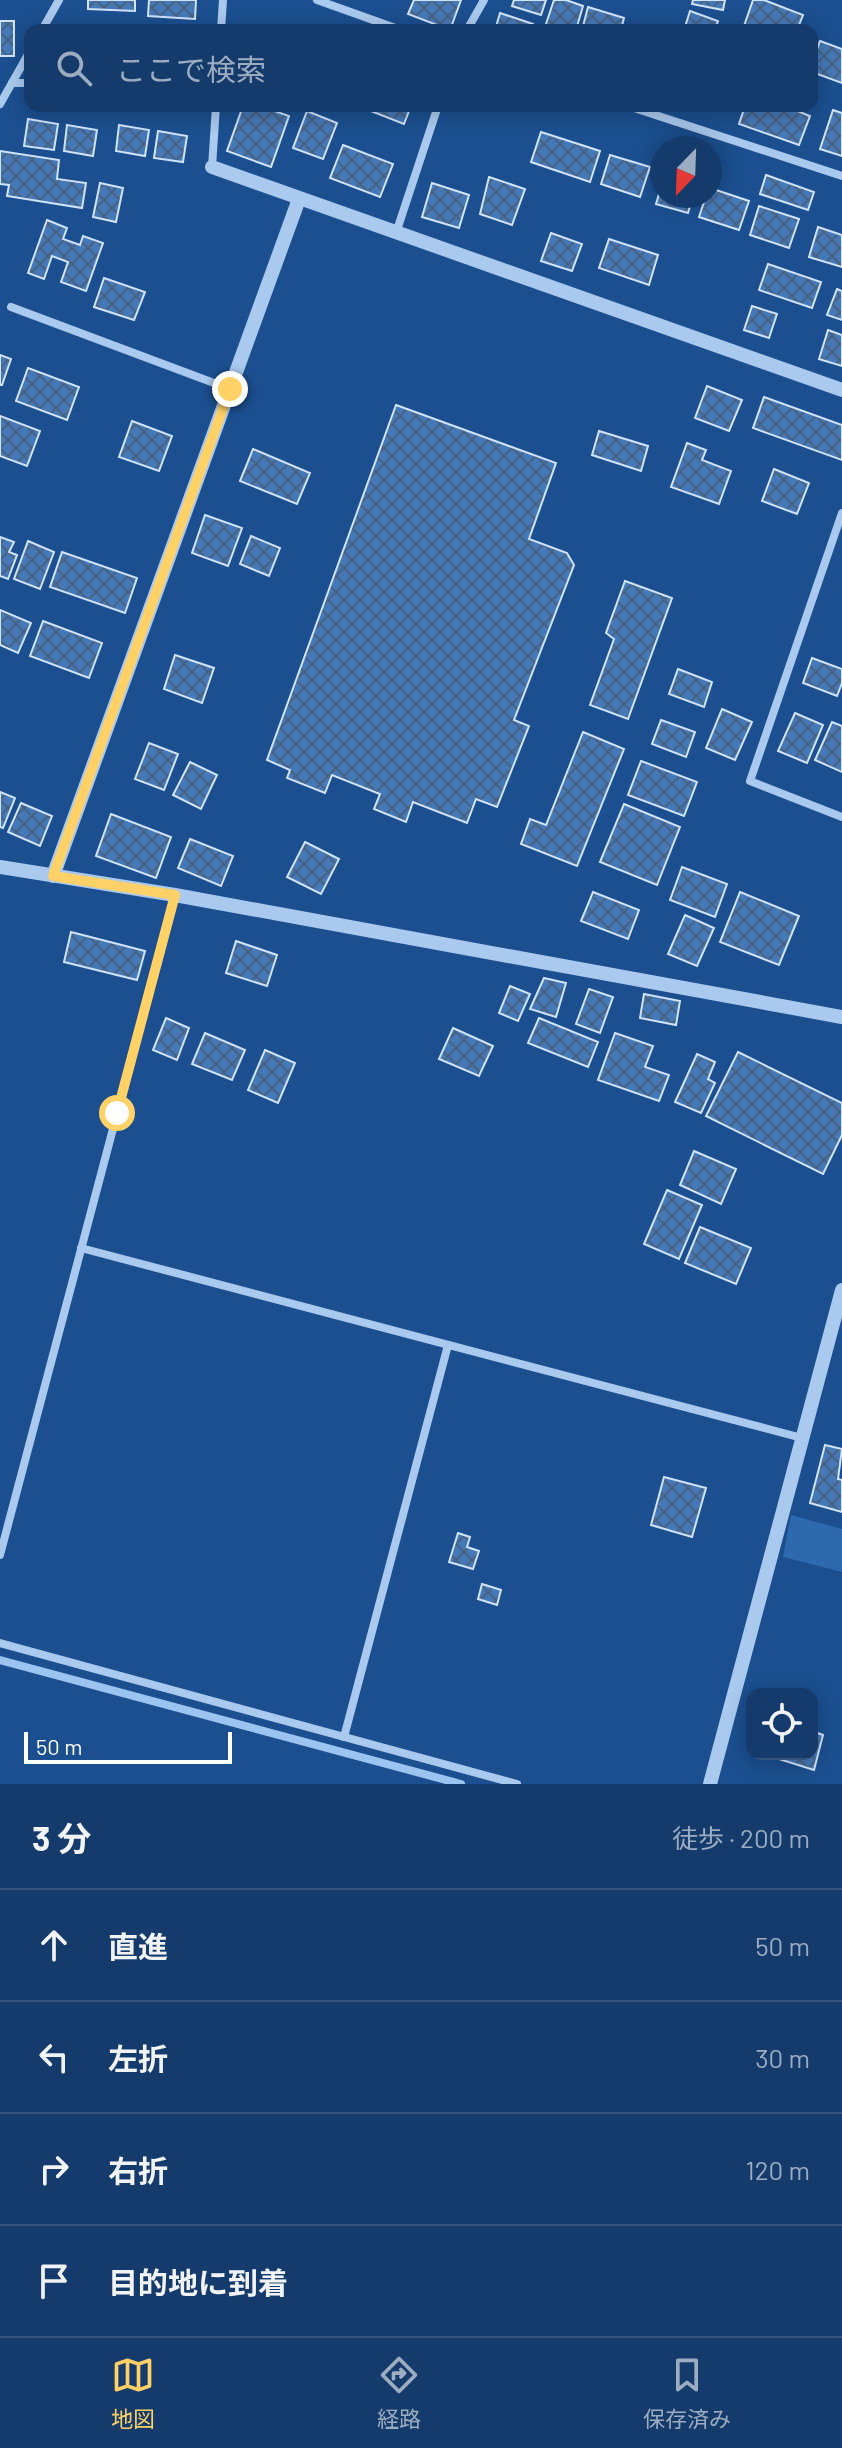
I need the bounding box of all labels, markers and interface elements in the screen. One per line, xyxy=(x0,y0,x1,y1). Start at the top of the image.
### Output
search box xyxy=(24,24,818,112)
icon: search xyxy=(52,46,96,90)
text: ここで検索 xyxy=(116,51,266,87)
north arrow xyxy=(650,136,722,208)
route end xyxy=(212,371,248,407)
route start xyxy=(99,1095,135,1131)
map controls xyxy=(746,1688,818,1760)
button: locate xyxy=(746,1688,818,1760)
scale bar xyxy=(24,1728,232,1764)
text: 50 m xyxy=(36,1733,82,1759)
text: 3 分 xyxy=(32,1817,91,1858)
text: 徒歩 · 200 m xyxy=(672,1822,810,1853)
icon: ahead xyxy=(32,1923,76,1967)
text: 直進 xyxy=(108,1928,168,1964)
text: 50 m xyxy=(755,1930,810,1961)
icon: left xyxy=(32,2035,76,2079)
text: 左折 xyxy=(108,2040,168,2076)
text: 30 m xyxy=(755,2042,810,2073)
icon: right xyxy=(32,2147,76,2191)
text: 右折 xyxy=(108,2152,168,2188)
text: 120 m xyxy=(746,2154,810,2185)
icon: arrive xyxy=(32,2259,76,2303)
text: 目的地に到着 xyxy=(108,2264,288,2300)
tab: 地図 xyxy=(111,2353,155,2433)
tab: 経路 xyxy=(377,2353,421,2433)
tab: 保存済み xyxy=(643,2353,731,2433)

